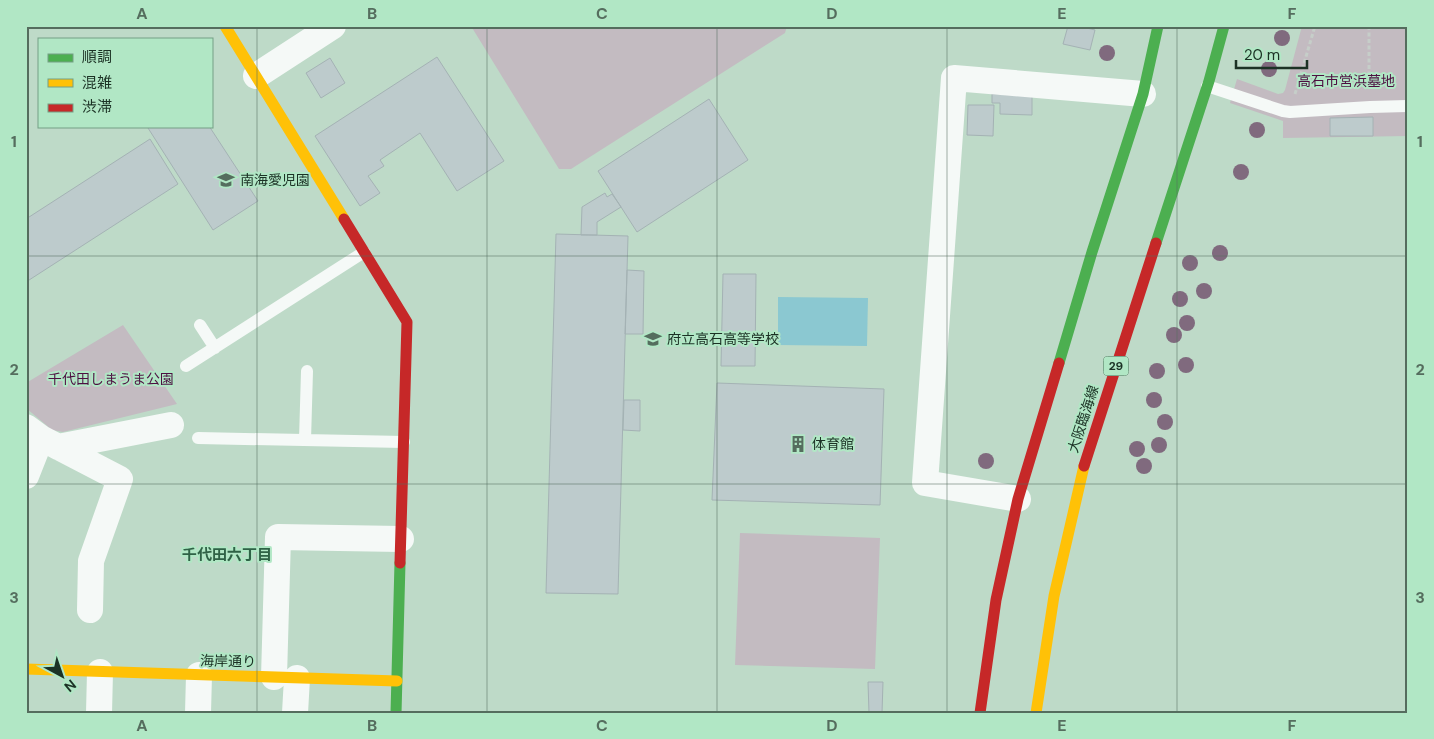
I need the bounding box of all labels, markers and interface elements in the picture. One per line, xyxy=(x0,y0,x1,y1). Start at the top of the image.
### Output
text: A xyxy=(136,3,148,24)
text: B xyxy=(367,3,377,24)
text: C xyxy=(596,3,608,24)
text: D xyxy=(826,3,838,24)
text: E xyxy=(1057,3,1067,24)
text: F xyxy=(1288,3,1297,24)
legend xyxy=(38,38,212,128)
scale bar xyxy=(1236,38,1308,70)
text: 20 m xyxy=(1244,45,1280,65)
text: 順調 xyxy=(82,47,112,67)
park label: 高石市営浜墓地 xyxy=(1297,72,1395,90)
text: 混雑 xyxy=(82,73,112,93)
text: 渋滞 xyxy=(82,97,112,117)
text: 1 xyxy=(11,131,17,152)
text: 1 xyxy=(1417,131,1423,152)
school or university icon: 南海愛児園 xyxy=(216,170,236,190)
place label: 南海愛児園 xyxy=(240,171,310,189)
school or university icon: 府立高石高等学校 xyxy=(643,329,663,349)
place label: 府立高石高等学校 xyxy=(667,330,779,348)
road number: 29 xyxy=(1104,356,1128,376)
text: 2 xyxy=(9,359,19,380)
text: 2 xyxy=(1415,359,1425,380)
park label: 千代田しまうま公園 xyxy=(48,370,174,388)
street label: 大阪臨海線 xyxy=(1064,383,1102,455)
building icon: 体育館 xyxy=(788,434,808,454)
place label: 体育館 xyxy=(812,435,854,453)
district label: 千代田六丁目 xyxy=(182,545,272,565)
text: 3 xyxy=(9,587,19,608)
text: 3 xyxy=(1415,587,1425,608)
north arrow xyxy=(38,652,88,702)
street label: 海岸通り xyxy=(200,652,256,670)
text: N xyxy=(61,676,80,696)
text: A xyxy=(136,715,148,736)
text: B xyxy=(367,715,377,736)
text: C xyxy=(596,715,608,736)
text: D xyxy=(826,715,838,736)
text: E xyxy=(1057,715,1067,736)
text: F xyxy=(1288,715,1297,736)

